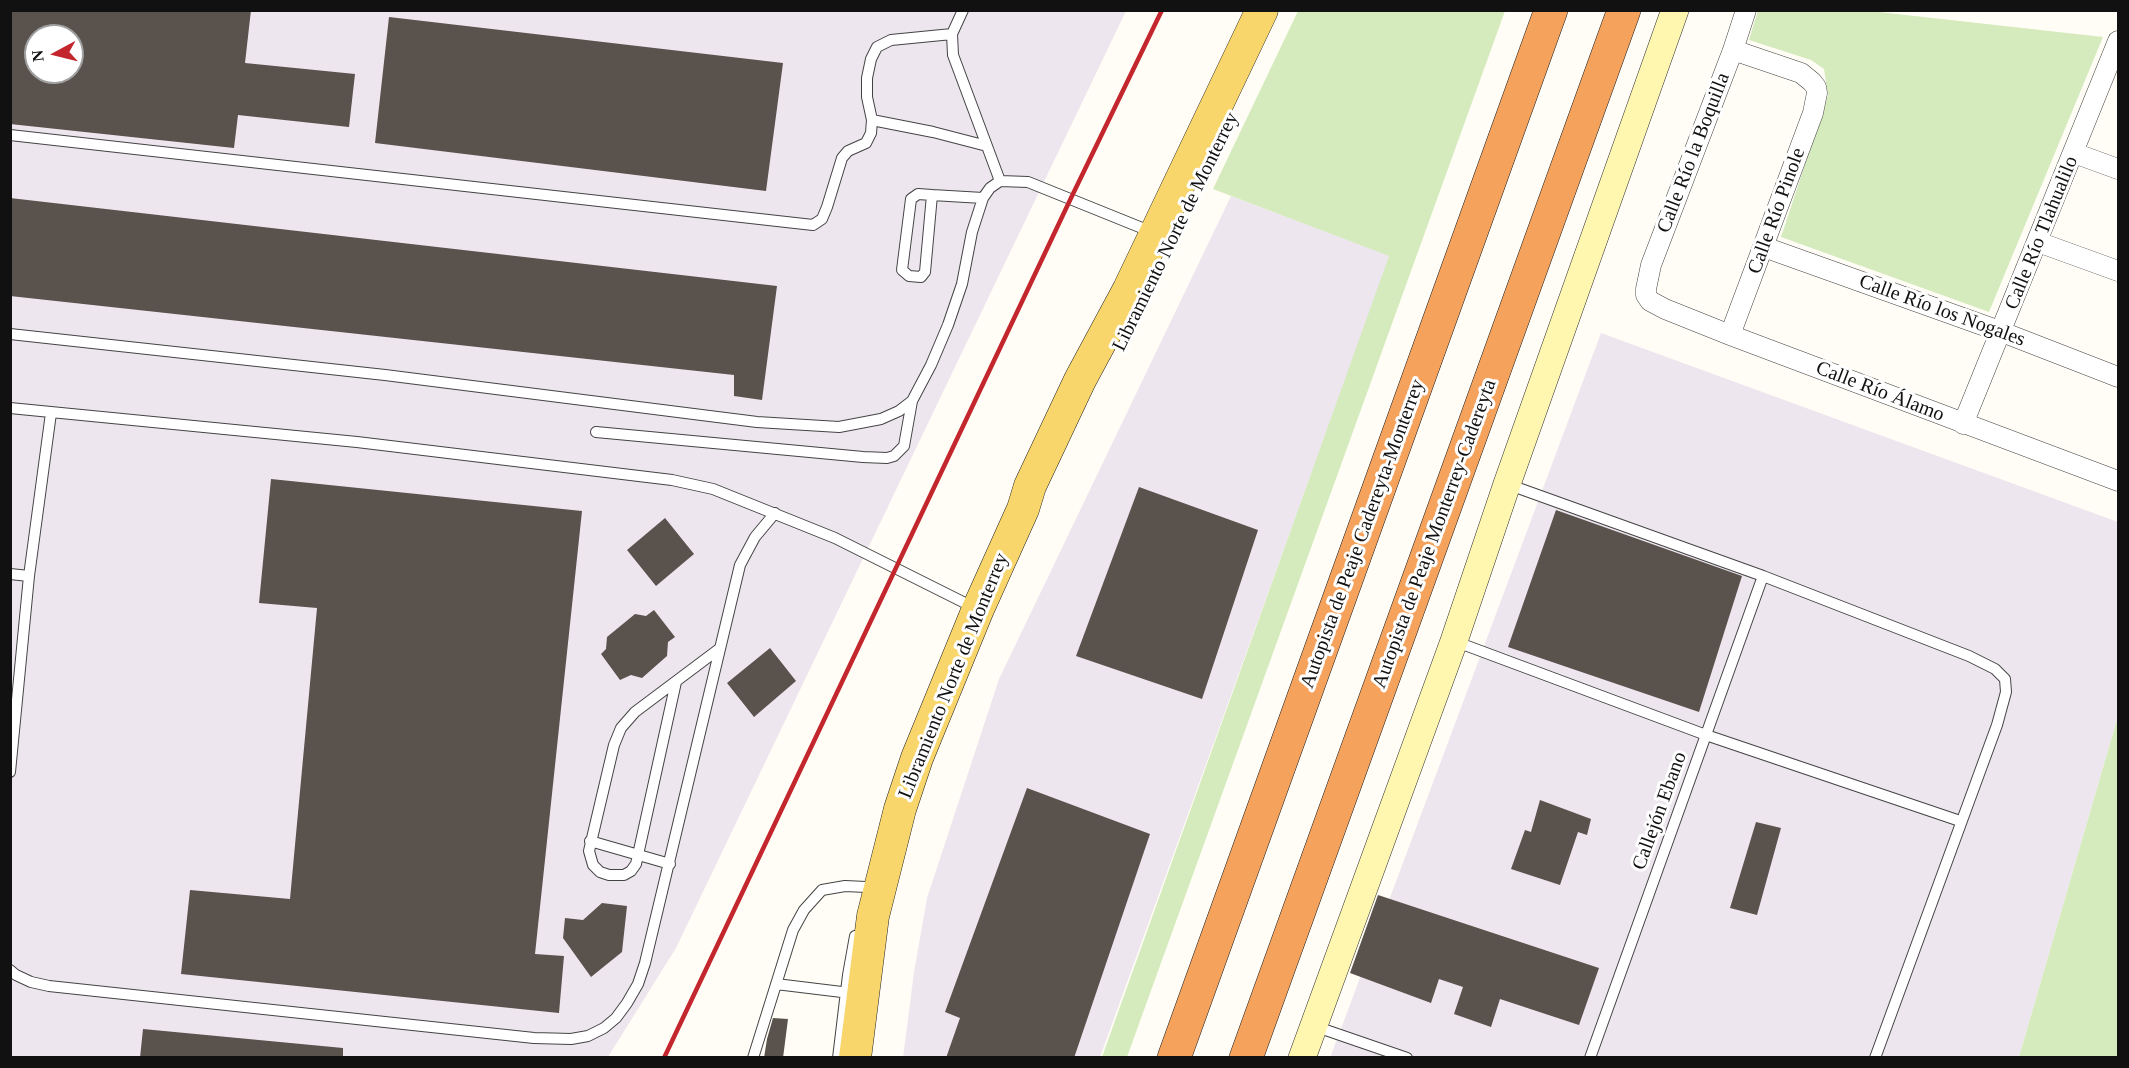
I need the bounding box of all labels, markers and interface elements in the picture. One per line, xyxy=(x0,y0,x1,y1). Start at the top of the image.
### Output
north arrow xyxy=(24,24,84,84)
text: N xyxy=(28,49,47,63)
street label: Calle Río la Boquilla xyxy=(1652,70,1736,236)
street label: Libramiento Norte de Monterrey xyxy=(1108,109,1244,355)
street label: Calle Río Pinole xyxy=(1743,145,1811,277)
street label: Calle Río Tlahualilo xyxy=(2000,153,2084,313)
street label: Calle Río los Nogales xyxy=(1856,270,2028,352)
street label: Calle Río Álamo xyxy=(1812,357,1948,427)
street label: Autopista de Peaje Cadereyta-Monterrey xyxy=(1296,376,1430,692)
street label: Autopista de Peaje Monterrey-Cadereyta xyxy=(1368,376,1502,692)
street label: Libramiento Norte de Monterrey xyxy=(894,550,1014,802)
street label: Callejón Ebano xyxy=(1628,749,1692,873)

